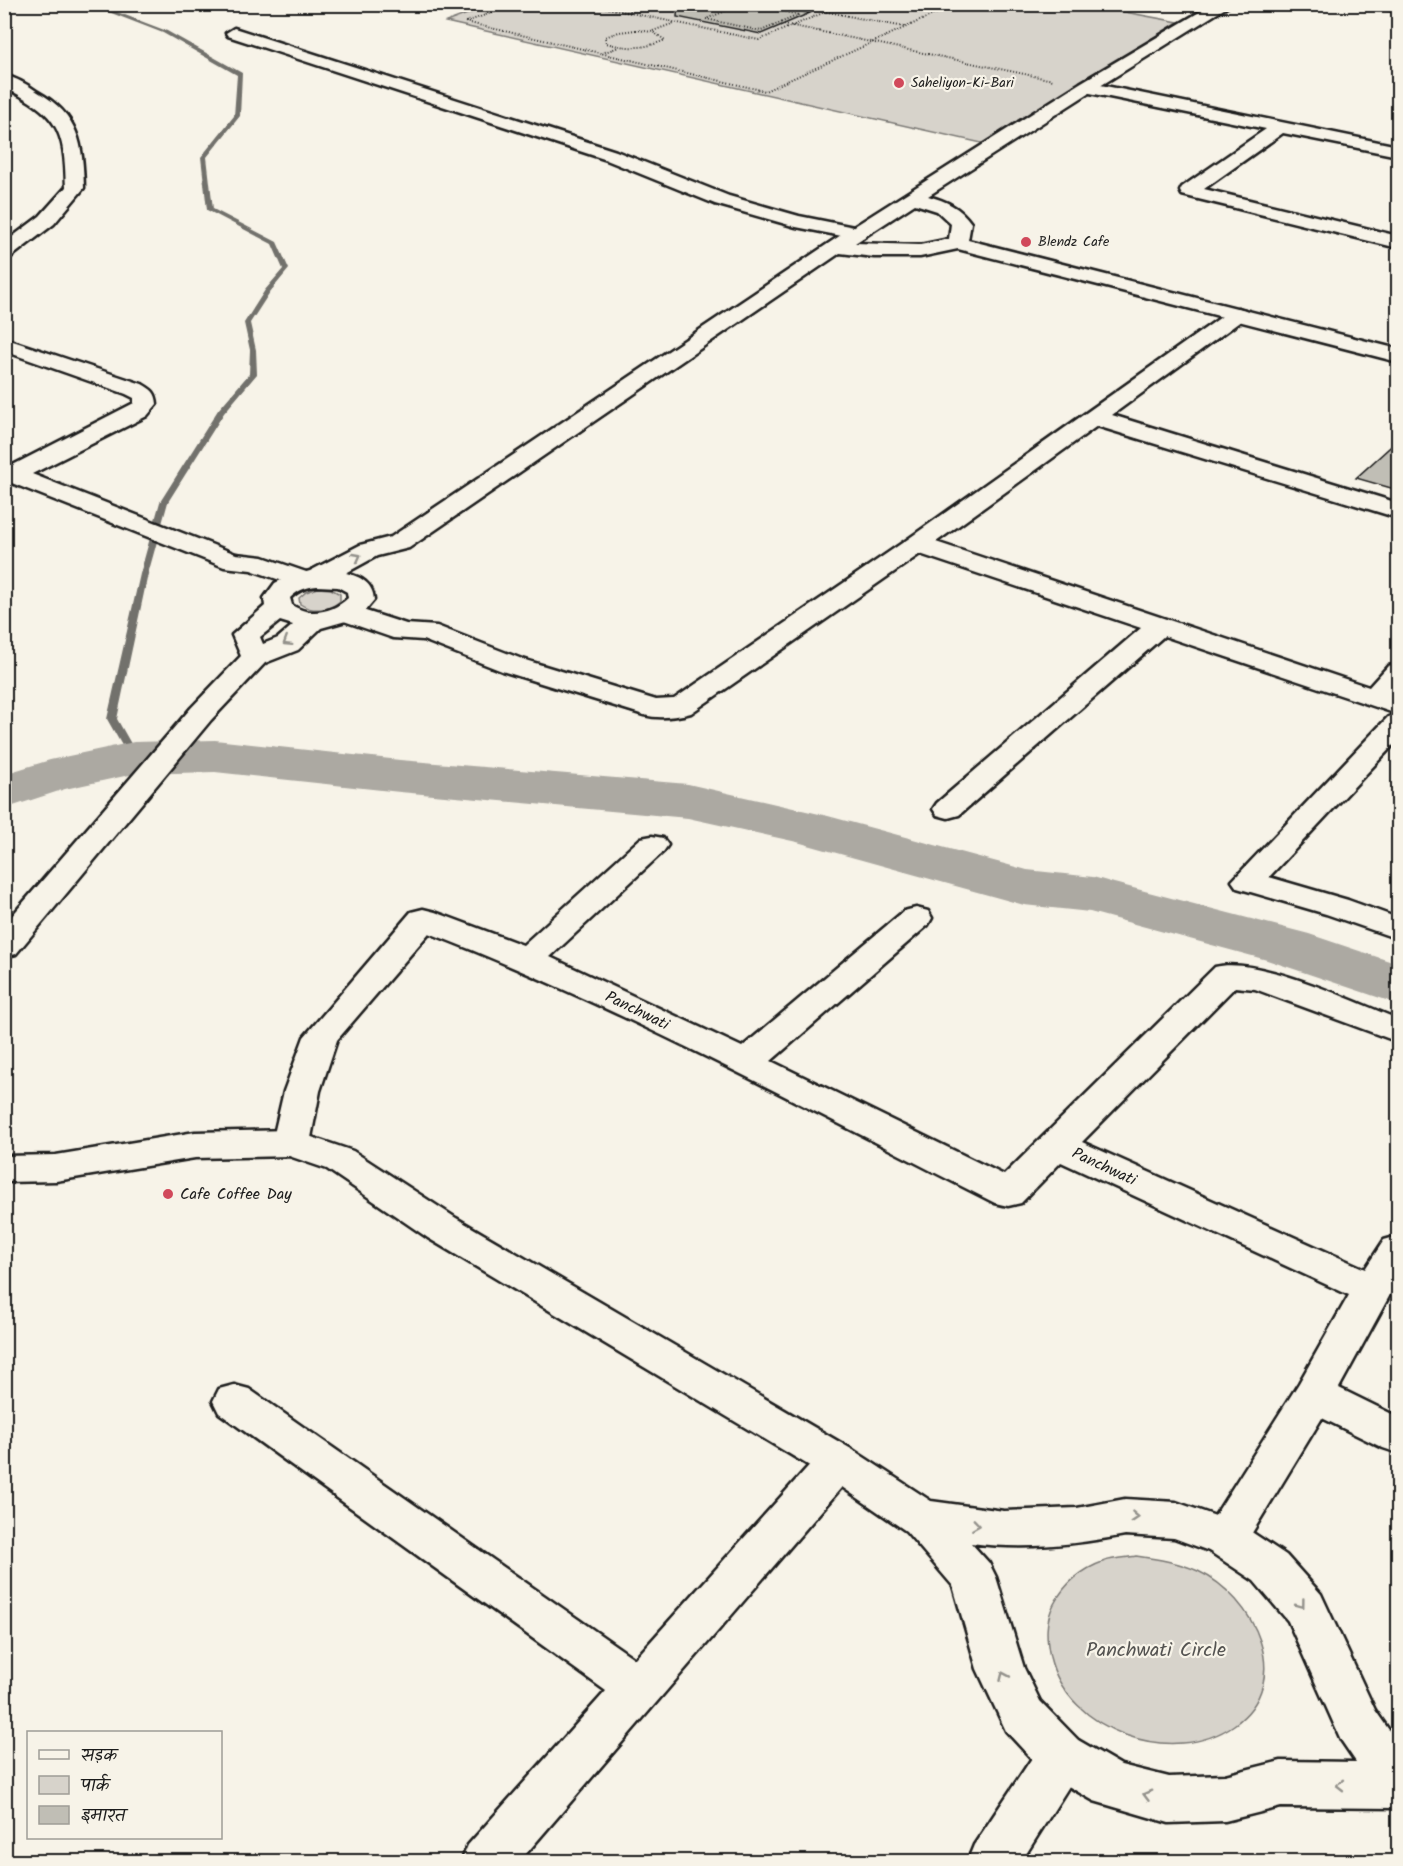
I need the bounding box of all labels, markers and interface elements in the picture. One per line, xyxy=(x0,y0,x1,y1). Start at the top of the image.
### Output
place label: Saheliyon-Ki-Bari xyxy=(911,72,1015,94)
marker: Saheliyon-Ki-Bari xyxy=(892,76,906,90)
place label: Blendz Cafe xyxy=(1038,231,1110,253)
marker: Blendz Cafe xyxy=(1019,235,1033,249)
one-way arrow xyxy=(350,553,361,564)
one-way arrow xyxy=(283,635,293,647)
street label: Panchwati xyxy=(601,985,674,1038)
street label: Panchwati xyxy=(1068,1141,1141,1193)
place label: Cafe Coffee Day xyxy=(180,1182,292,1207)
marker: Cafe Coffee Day xyxy=(161,1187,175,1201)
one-way arrow xyxy=(1130,1511,1139,1524)
one-way arrow xyxy=(971,1518,980,1531)
one-way arrow xyxy=(1293,1597,1304,1608)
park label: Panchwati Circle xyxy=(1086,1635,1226,1667)
one-way arrow xyxy=(999,1671,1011,1682)
legend xyxy=(27,1731,222,1839)
text: सड़क xyxy=(81,1742,119,1771)
text: पार्क xyxy=(80,1772,112,1801)
one-way arrow xyxy=(1336,1779,1345,1791)
one-way arrow xyxy=(1143,1789,1153,1802)
text: इमारत xyxy=(81,1802,129,1831)

